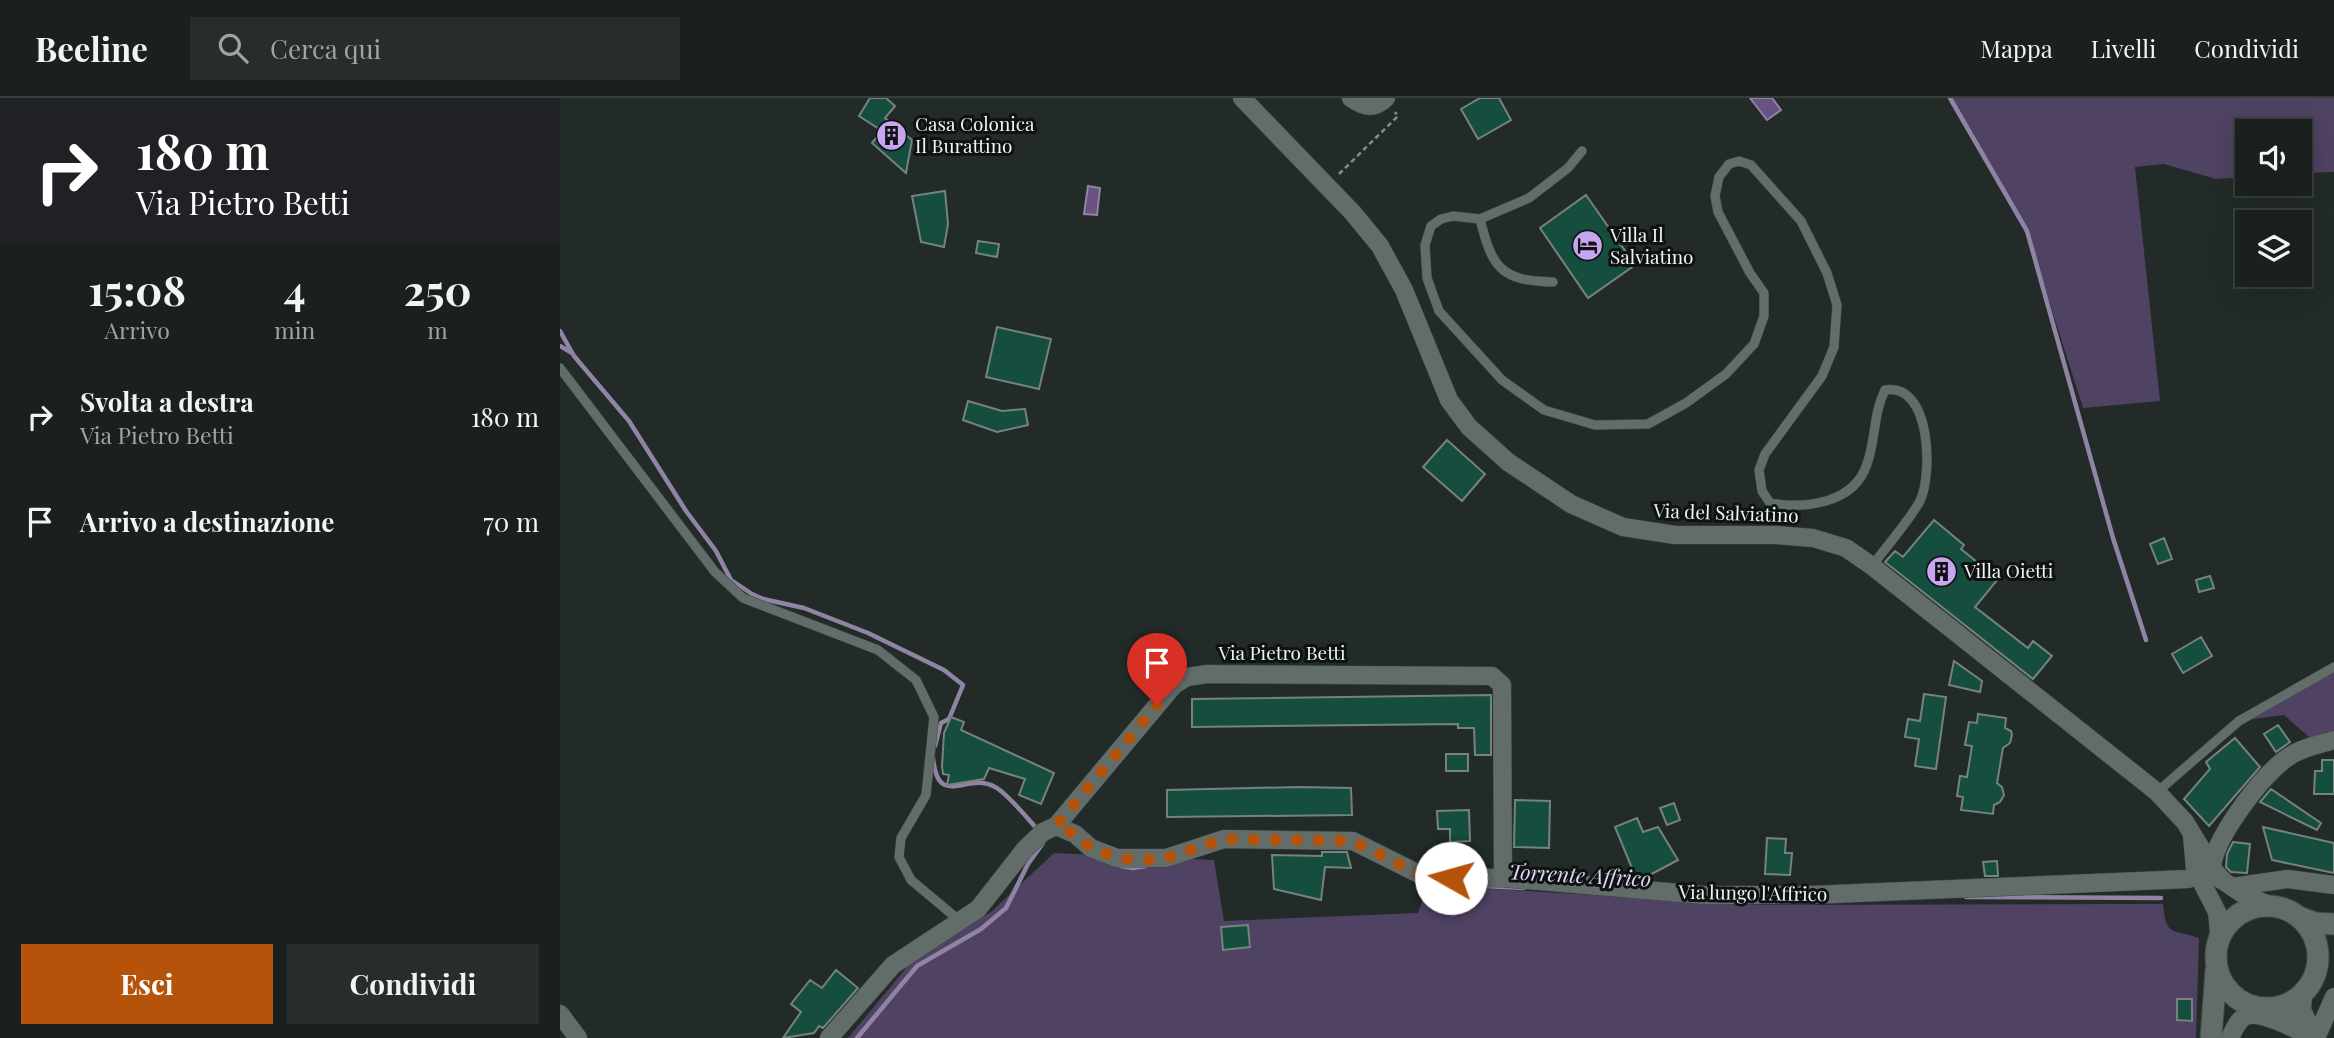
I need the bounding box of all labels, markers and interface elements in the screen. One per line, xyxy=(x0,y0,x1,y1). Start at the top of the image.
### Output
search box xyxy=(190,17,680,80)
text: Beeline xyxy=(35,26,148,70)
icon: search xyxy=(214,29,252,67)
text: Cerca qui xyxy=(270,31,381,66)
text: Mappa xyxy=(1980,32,2053,64)
text: Livelli xyxy=(2091,32,2156,64)
text: Condividi xyxy=(2194,32,2299,64)
place label: Casa Colonica Il Burattino xyxy=(915,110,1035,158)
text: 180 m xyxy=(136,117,270,182)
building icon: Casa Colonica Il Burattino xyxy=(875,118,909,152)
map controls xyxy=(2235,119,2312,287)
button: sound xyxy=(2235,119,2312,196)
icon: right xyxy=(21,126,112,217)
text: Via Pietro Betti xyxy=(136,180,350,223)
button: layers xyxy=(2235,210,2312,287)
place label: Villa Il Salviatino xyxy=(1609,221,1694,269)
hotel icon: Villa Il Salviatino xyxy=(1570,229,1604,263)
text: 15:08 xyxy=(88,261,186,317)
text: 4 xyxy=(284,261,306,317)
text: 250 xyxy=(403,261,472,317)
text: Arrivo xyxy=(104,314,170,345)
text: min xyxy=(274,314,315,345)
text: m xyxy=(427,314,448,345)
text: Svolta a destra xyxy=(80,384,254,419)
icon: right xyxy=(21,398,59,436)
text: 180 m xyxy=(471,399,539,434)
text: Via Pietro Betti xyxy=(80,419,234,450)
street label: Via del Salviatino xyxy=(1652,496,1799,528)
icon: arrive xyxy=(21,503,59,541)
text: Arrivo a destinazione xyxy=(80,504,334,539)
text: 70 m xyxy=(483,504,539,539)
building icon: Villa Oietti xyxy=(1924,554,1958,588)
place label: Villa Oietti xyxy=(1963,557,2054,583)
pin xyxy=(1127,633,1187,705)
street label: Via Pietro Betti xyxy=(1218,639,1346,665)
icon: arrive xyxy=(1138,644,1176,682)
position arrow xyxy=(1414,841,1488,915)
water label: Torrente Affrico xyxy=(1508,856,1652,892)
street label: Via lungo l'Affrico xyxy=(1678,878,1827,906)
button: Esci xyxy=(21,944,273,1024)
button: Condividi xyxy=(287,944,539,1024)

